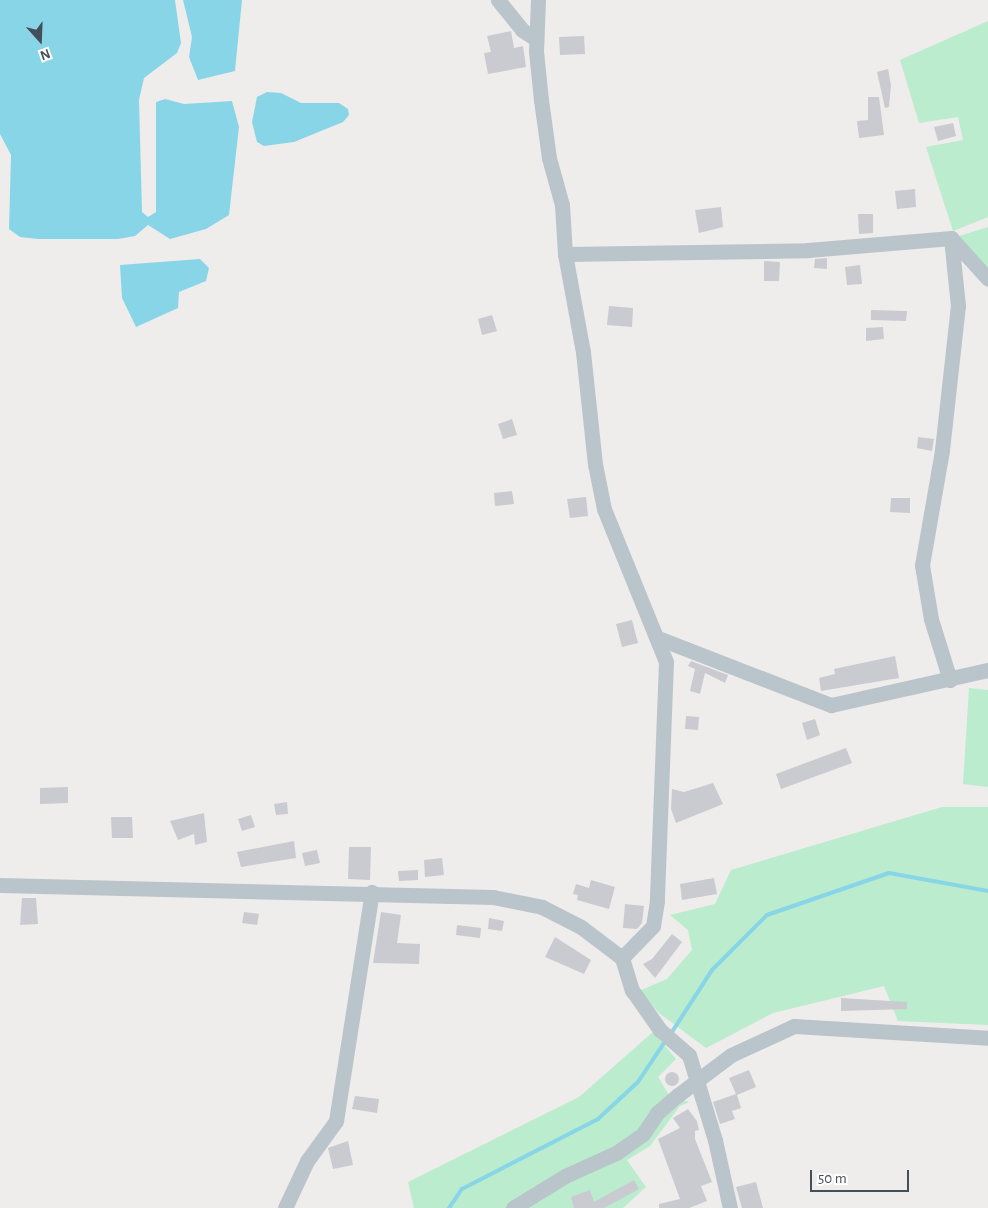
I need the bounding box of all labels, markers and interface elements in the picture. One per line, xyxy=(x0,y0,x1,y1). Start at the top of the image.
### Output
north arrow xyxy=(15,15,65,65)
text: N xyxy=(38,46,52,62)
scale bar xyxy=(813,1160,912,1192)
text: 50 m xyxy=(818,1171,847,1186)

